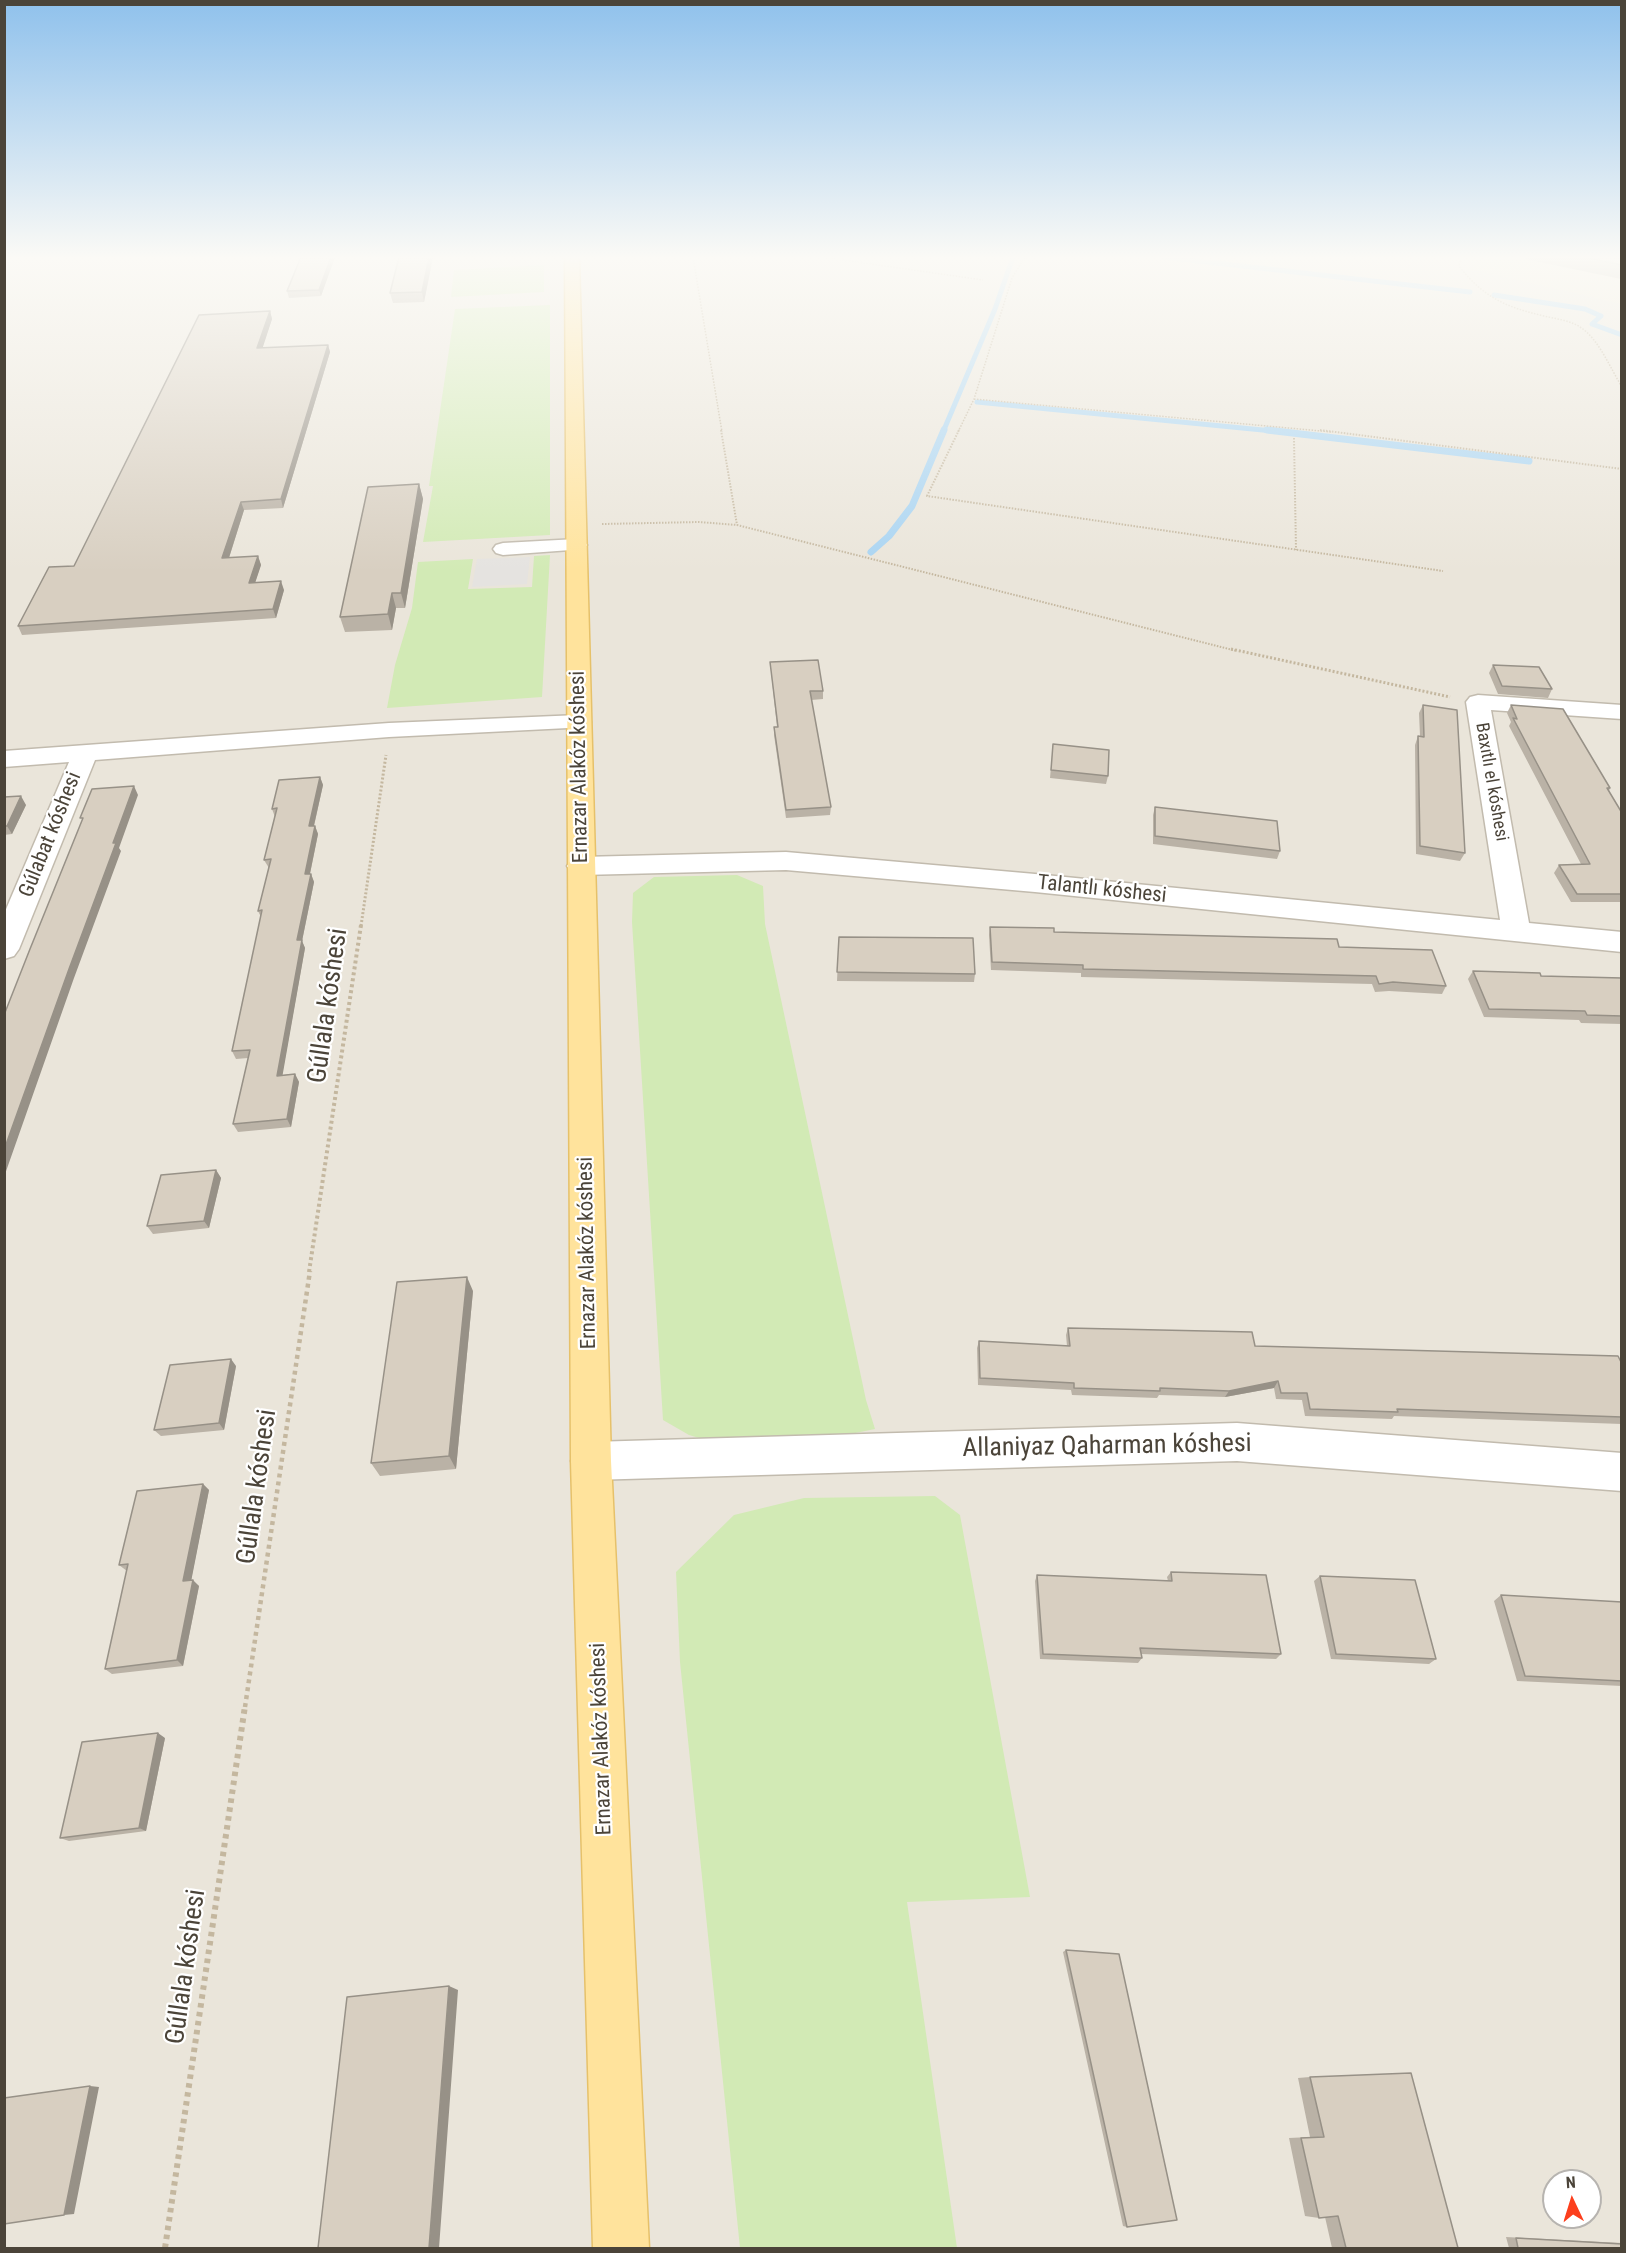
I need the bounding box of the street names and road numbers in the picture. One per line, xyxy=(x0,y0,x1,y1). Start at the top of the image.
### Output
street label: Ernazar Alakóz kóshesi xyxy=(566,671,594,863)
street label: Baxıtlı el kóshesi xyxy=(1470,721,1512,843)
street label: Gúlabat kóshesi xyxy=(14,769,88,901)
street label: Talantlı kóshesi xyxy=(1036,871,1168,909)
street label: Gúllala kóshesi xyxy=(303,927,355,1085)
street label: Ernazar Alakóz kóshesi xyxy=(574,1157,602,1349)
street label: Gúllala kóshesi xyxy=(232,1408,284,1566)
street label: Allaniyaz Qaharman kóshesi xyxy=(962,1429,1252,1465)
street label: Ernazar Alakóz kóshesi xyxy=(586,1642,618,1836)
street label: Gúllala kóshesi xyxy=(161,1888,213,2046)

